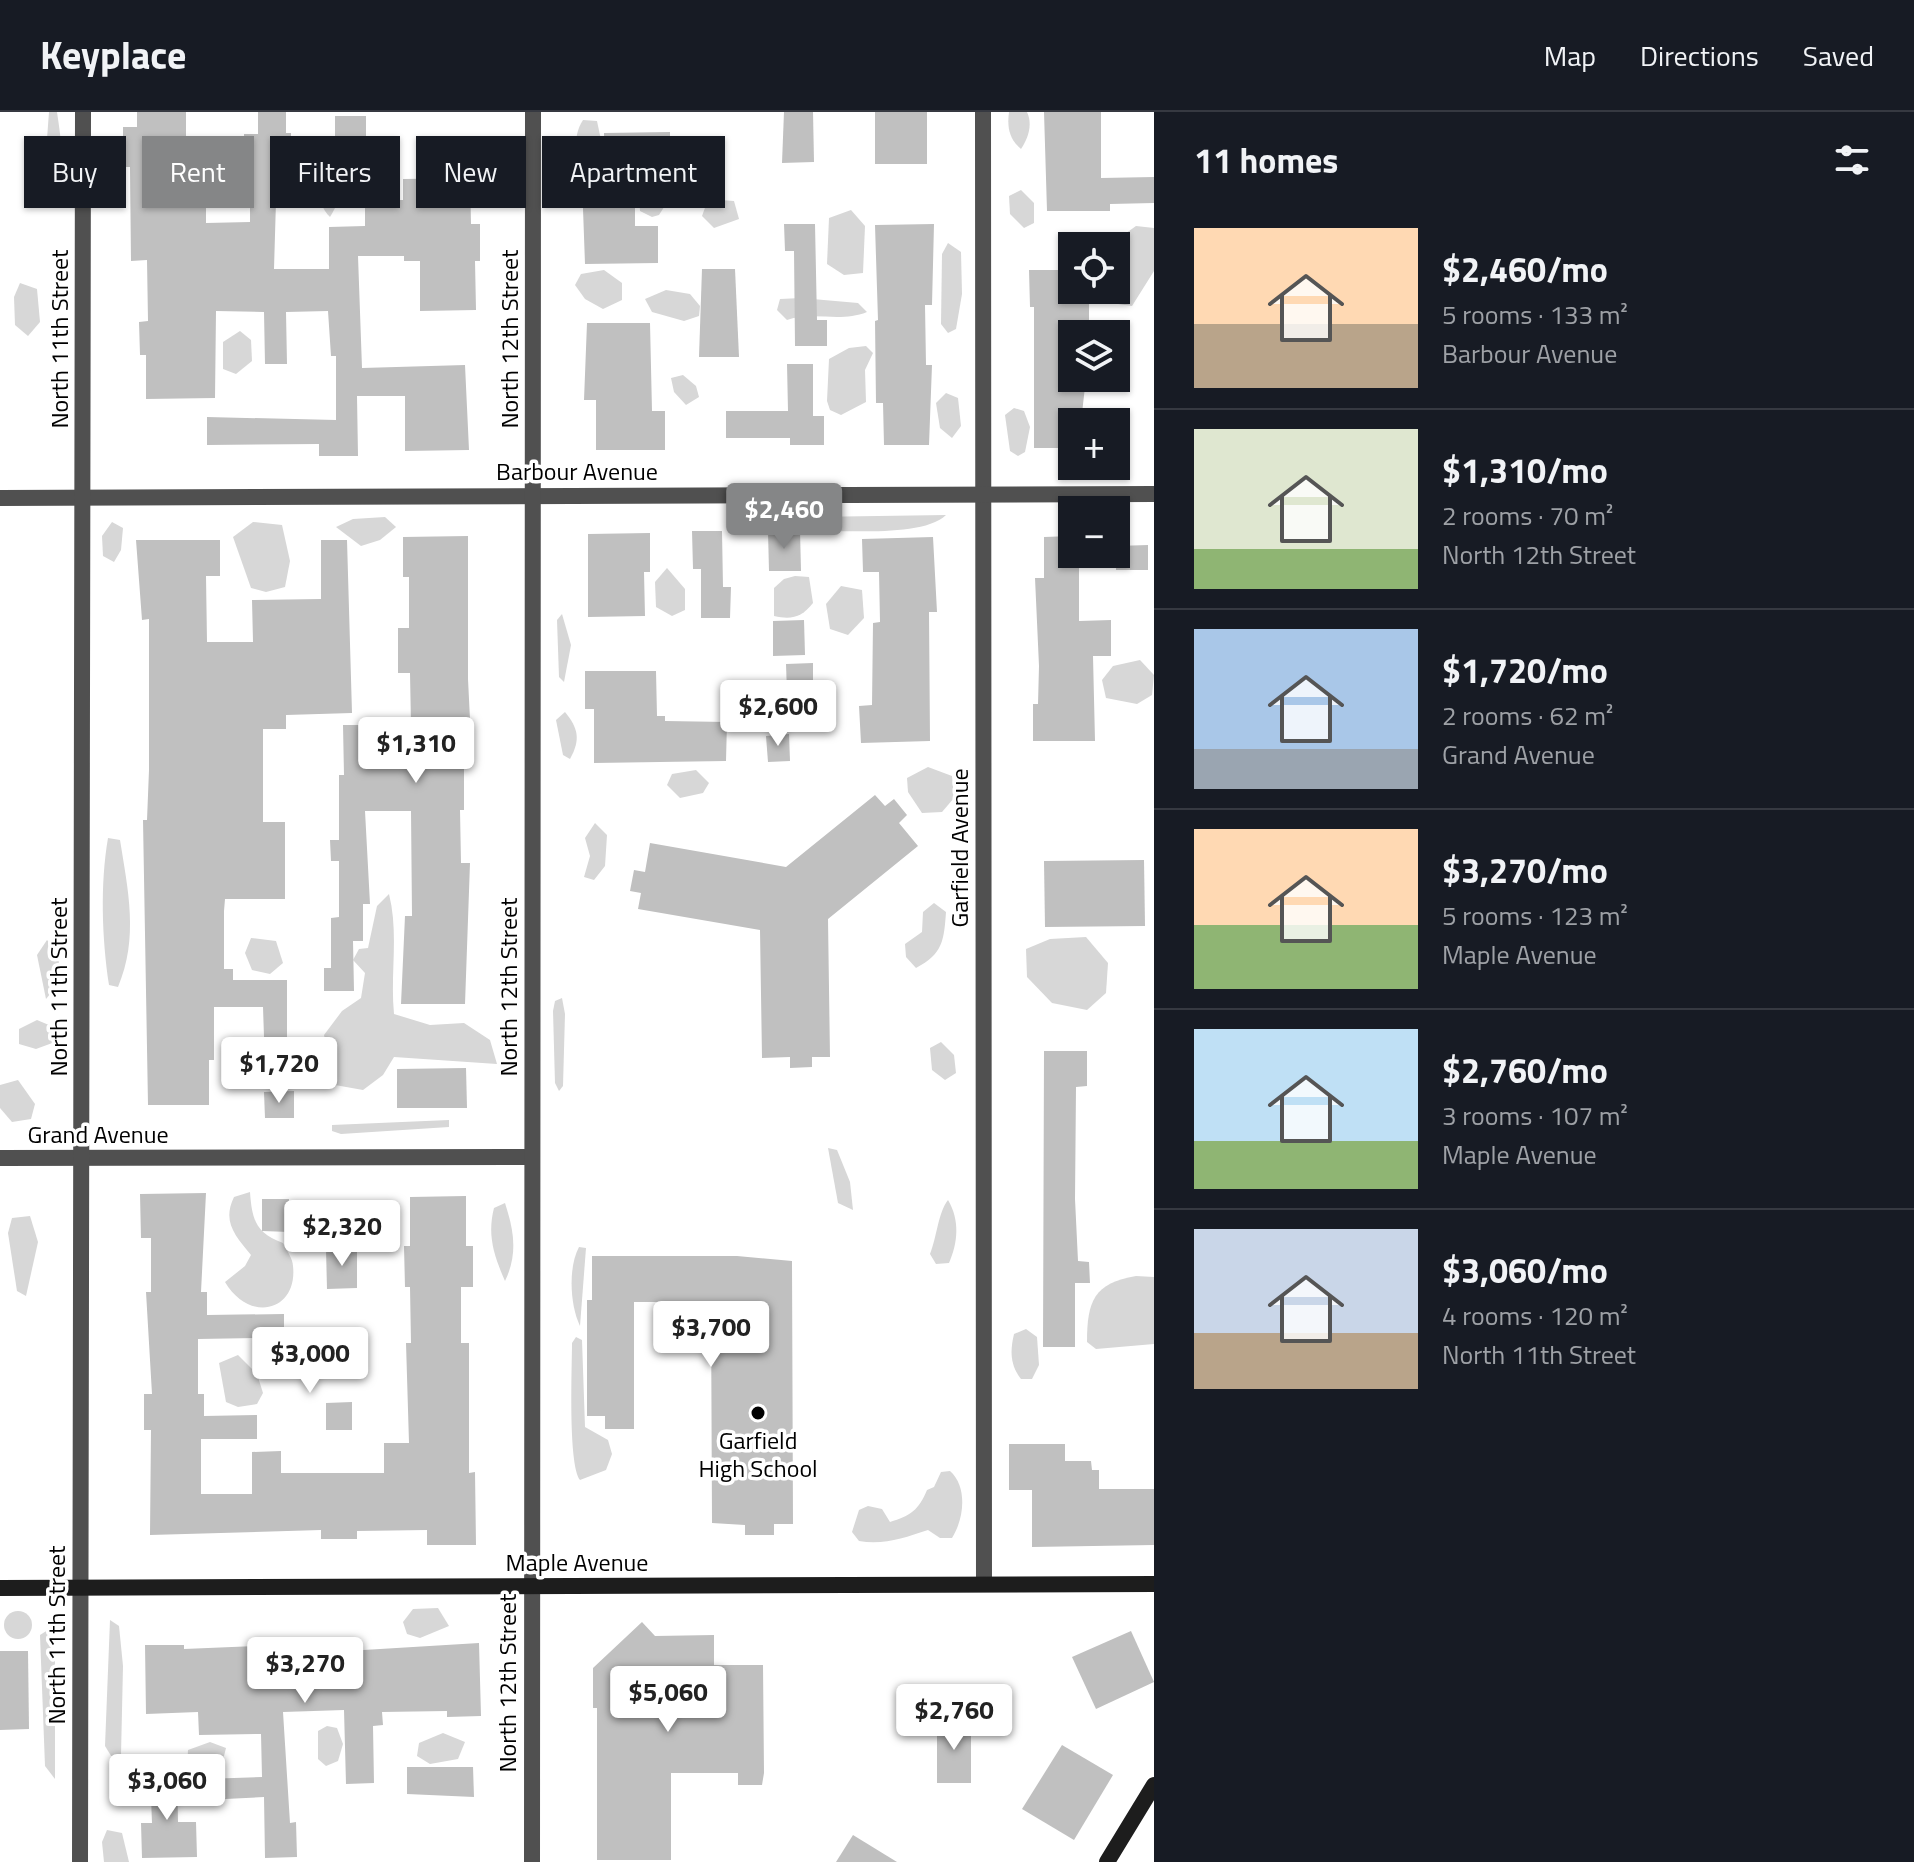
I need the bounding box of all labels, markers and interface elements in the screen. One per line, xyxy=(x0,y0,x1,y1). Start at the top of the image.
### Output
text: Keyplace xyxy=(40,26,187,84)
text: Map xyxy=(1544,34,1596,77)
text: Directions xyxy=(1640,34,1759,77)
text: Saved xyxy=(1803,34,1874,77)
text: 11 homes xyxy=(1194,134,1338,186)
chip: Buy xyxy=(24,136,126,208)
chip: Rent xyxy=(142,136,254,208)
chip: Filters xyxy=(270,136,400,208)
chip: New xyxy=(416,136,526,208)
chip: Apartment xyxy=(542,136,725,208)
icon: filters xyxy=(1830,138,1874,182)
map controls xyxy=(1058,232,1130,568)
button: locate xyxy=(1058,232,1130,304)
text: $2,460/mo xyxy=(1442,243,1608,295)
street label: North 11th Street xyxy=(41,249,77,429)
street label: North 12th Street xyxy=(491,249,527,429)
icon: home xyxy=(1258,260,1354,356)
text: 5 rooms · 133 m² xyxy=(1442,295,1628,334)
button: layers xyxy=(1058,320,1130,392)
text: Barbour Avenue xyxy=(1442,334,1617,373)
button: + xyxy=(1058,408,1130,480)
text: $1,310/mo xyxy=(1442,444,1608,496)
street label: Barbour Avenue xyxy=(496,453,658,489)
icon: home xyxy=(1258,461,1354,557)
pin: $2,460 xyxy=(719,483,849,551)
text: $2,460 xyxy=(744,489,824,528)
button: − xyxy=(1058,496,1130,568)
text: 2 rooms · 70 m² xyxy=(1442,496,1613,535)
text: North 12th Street xyxy=(1442,535,1636,574)
text: $1,720/mo xyxy=(1442,644,1608,696)
icon: home xyxy=(1258,661,1354,757)
pin: $2,600 xyxy=(713,680,843,748)
text: $2,600 xyxy=(738,686,818,725)
text: 2 rooms · 62 m² xyxy=(1442,696,1613,735)
pin: $1,310 xyxy=(351,717,481,785)
text: $1,310 xyxy=(376,723,456,762)
text: Grand Avenue xyxy=(1442,735,1595,774)
street label: Garfield Avenue xyxy=(941,768,977,928)
text: $3,270/mo xyxy=(1442,844,1608,896)
icon: home xyxy=(1258,861,1354,957)
text: 5 rooms · 123 m² xyxy=(1442,896,1628,935)
street label: North 11th Street xyxy=(40,897,76,1077)
street label: North 12th Street xyxy=(490,897,526,1077)
text: Maple Avenue xyxy=(1442,935,1597,974)
pin: $1,720 xyxy=(214,1037,344,1105)
text: $1,720 xyxy=(239,1043,319,1082)
text: $2,760/mo xyxy=(1442,1044,1608,1096)
icon: home xyxy=(1258,1061,1354,1157)
text: 3 rooms · 107 m² xyxy=(1442,1096,1628,1135)
street label: Grand Avenue xyxy=(27,1116,169,1152)
text: Maple Avenue xyxy=(1442,1135,1597,1174)
pin: $2,320 xyxy=(277,1200,407,1268)
text: $2,320 xyxy=(302,1206,382,1245)
text: $3,060/mo xyxy=(1442,1244,1608,1296)
icon: home xyxy=(1258,1261,1354,1357)
text: 4 rooms · 120 m² xyxy=(1442,1296,1628,1335)
pin: $3,700 xyxy=(646,1301,776,1369)
text: $3,700 xyxy=(671,1307,751,1346)
pin: $3,000 xyxy=(245,1327,375,1395)
text: $3,000 xyxy=(270,1333,350,1372)
text: North 11th Street xyxy=(1442,1335,1636,1374)
marker: Garfield High School xyxy=(749,1404,767,1422)
place label: Garfield High School xyxy=(698,1422,818,1486)
street label: Maple Avenue xyxy=(506,1544,648,1580)
street label: North 11th Street xyxy=(38,1545,74,1725)
street label: North 12th Street xyxy=(489,1593,525,1773)
pin: $3,270 xyxy=(240,1637,370,1705)
text: $3,270 xyxy=(265,1643,345,1682)
pin: $5,060 xyxy=(603,1666,733,1734)
text: $5,060 xyxy=(628,1672,708,1711)
pin: $2,760 xyxy=(889,1684,1019,1752)
text: $2,760 xyxy=(914,1690,994,1729)
pin: $3,060 xyxy=(102,1754,232,1822)
text: $3,060 xyxy=(127,1760,207,1799)

